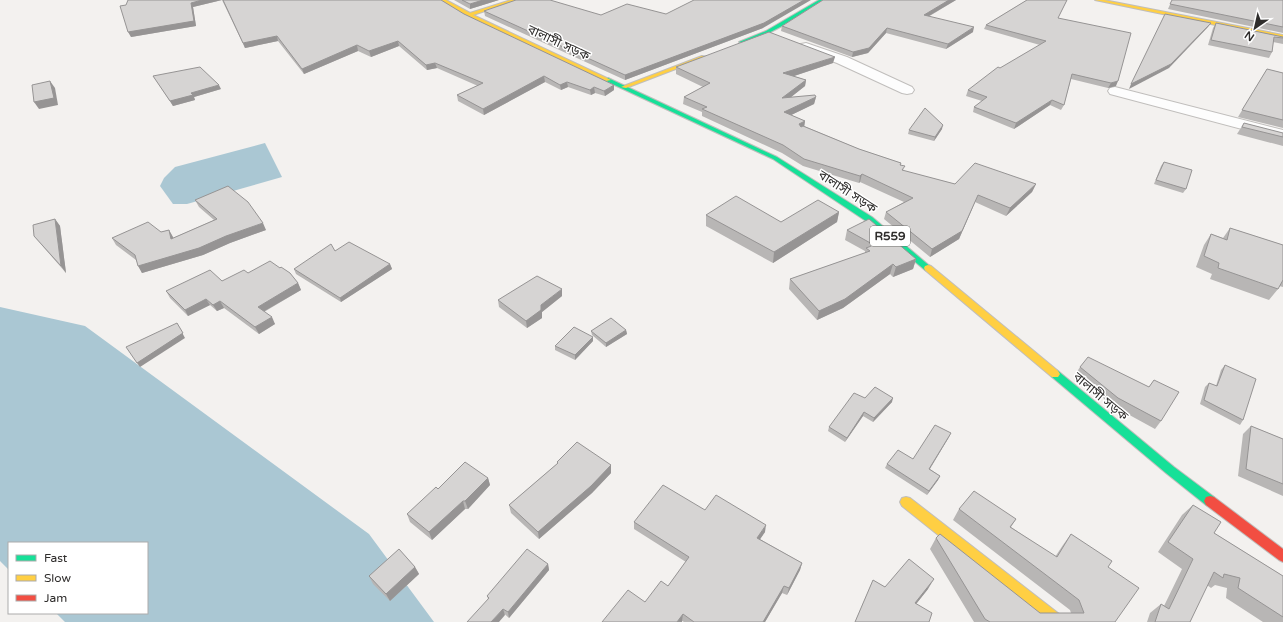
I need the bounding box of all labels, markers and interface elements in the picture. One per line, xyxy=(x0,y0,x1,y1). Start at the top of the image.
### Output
north arrow xyxy=(1235,8,1275,48)
street label: বালাসী সড়ক xyxy=(524,21,593,65)
text: N xyxy=(1242,28,1257,44)
street label: বালাসী সড়ক xyxy=(814,166,880,217)
road number: R559 xyxy=(870,226,910,246)
street label: বালাসী সড়ক xyxy=(1069,368,1132,425)
legend xyxy=(8,542,148,614)
text: Fast xyxy=(44,551,68,565)
text: Slow xyxy=(44,571,71,585)
text: Jam xyxy=(44,591,67,605)

